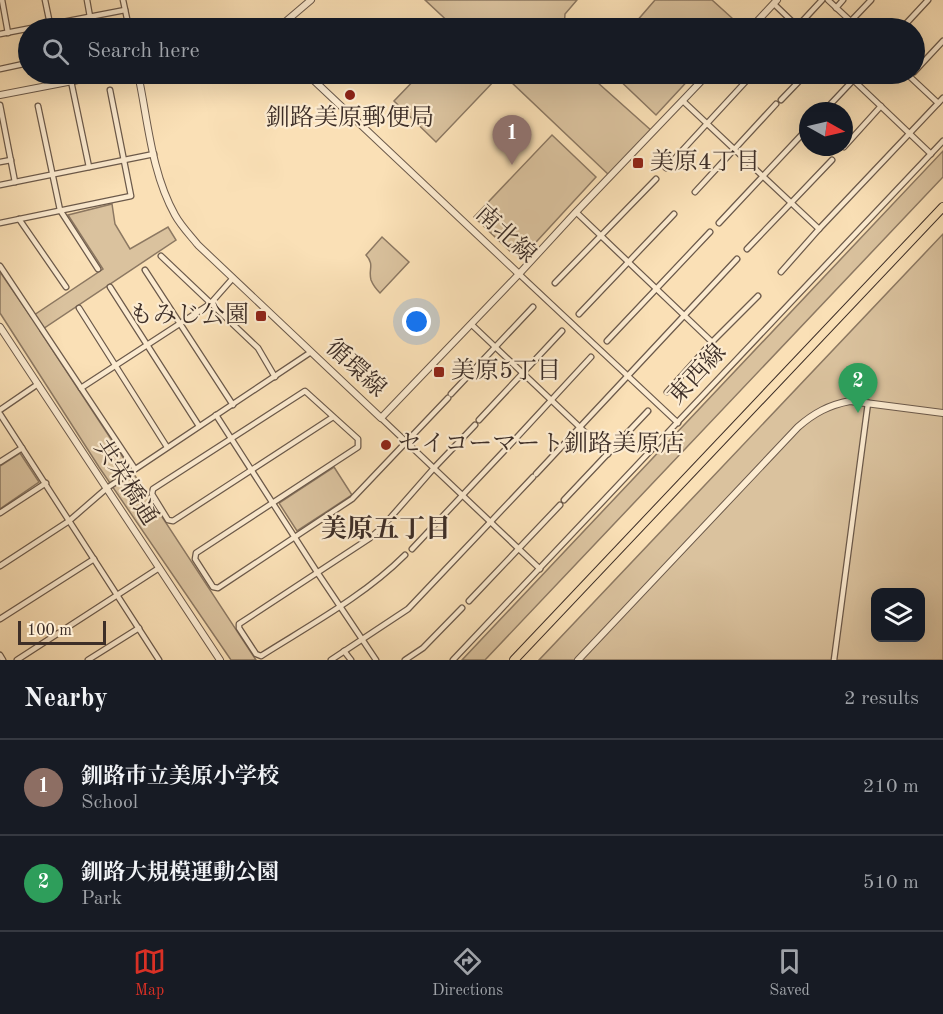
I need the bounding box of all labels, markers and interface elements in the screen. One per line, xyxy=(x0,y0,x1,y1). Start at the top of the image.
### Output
search box xyxy=(18,18,925,84)
icon: search xyxy=(39,35,72,68)
text: Search here xyxy=(87,40,200,62)
marker: 釧路美原郵便局 xyxy=(343,88,357,102)
north arrow xyxy=(799,102,853,156)
place label: 釧路美原郵便局 xyxy=(266,104,434,131)
pin: 1 xyxy=(492,116,532,165)
place label: 美原4丁目 xyxy=(650,148,760,175)
marker: 美原4丁目 xyxy=(631,156,645,170)
street label: 南北線 xyxy=(470,199,542,268)
place label: もみじ公園 xyxy=(129,302,249,328)
your location xyxy=(402,307,431,336)
marker: もみじ公園 xyxy=(254,309,268,323)
street label: 循環線 xyxy=(320,333,392,402)
street label: 東西線 xyxy=(662,338,731,410)
place label: 美原5丁目 xyxy=(451,357,561,384)
pin: 2 xyxy=(838,364,878,413)
marker: 美原5丁目 xyxy=(432,365,446,379)
place label: セイコーマート釧路美原店 xyxy=(398,430,684,457)
street label: 共栄橋通 xyxy=(89,435,164,530)
marker: セイコーマート釧路美原店 xyxy=(379,438,393,452)
district label: 美原五丁目 xyxy=(321,514,451,543)
map controls xyxy=(871,588,925,642)
button: layers xyxy=(871,588,925,642)
scale bar xyxy=(18,618,106,646)
text: 100 m xyxy=(27,623,72,639)
text: Nearby xyxy=(24,686,108,712)
text: 2 results xyxy=(844,689,919,709)
text: 釧路市立美原小学校 xyxy=(81,766,279,788)
text: 1 xyxy=(38,777,49,797)
text: 210 m xyxy=(863,777,919,797)
text: School xyxy=(81,793,138,813)
text: 釧路大規模運動公園 xyxy=(81,862,279,884)
text: 2 xyxy=(38,873,49,893)
text: 510 m xyxy=(863,873,919,893)
text: Park xyxy=(81,889,122,909)
tab: Map xyxy=(133,945,166,1001)
tab: Directions xyxy=(432,945,503,1001)
tab: Saved xyxy=(769,945,810,1001)

